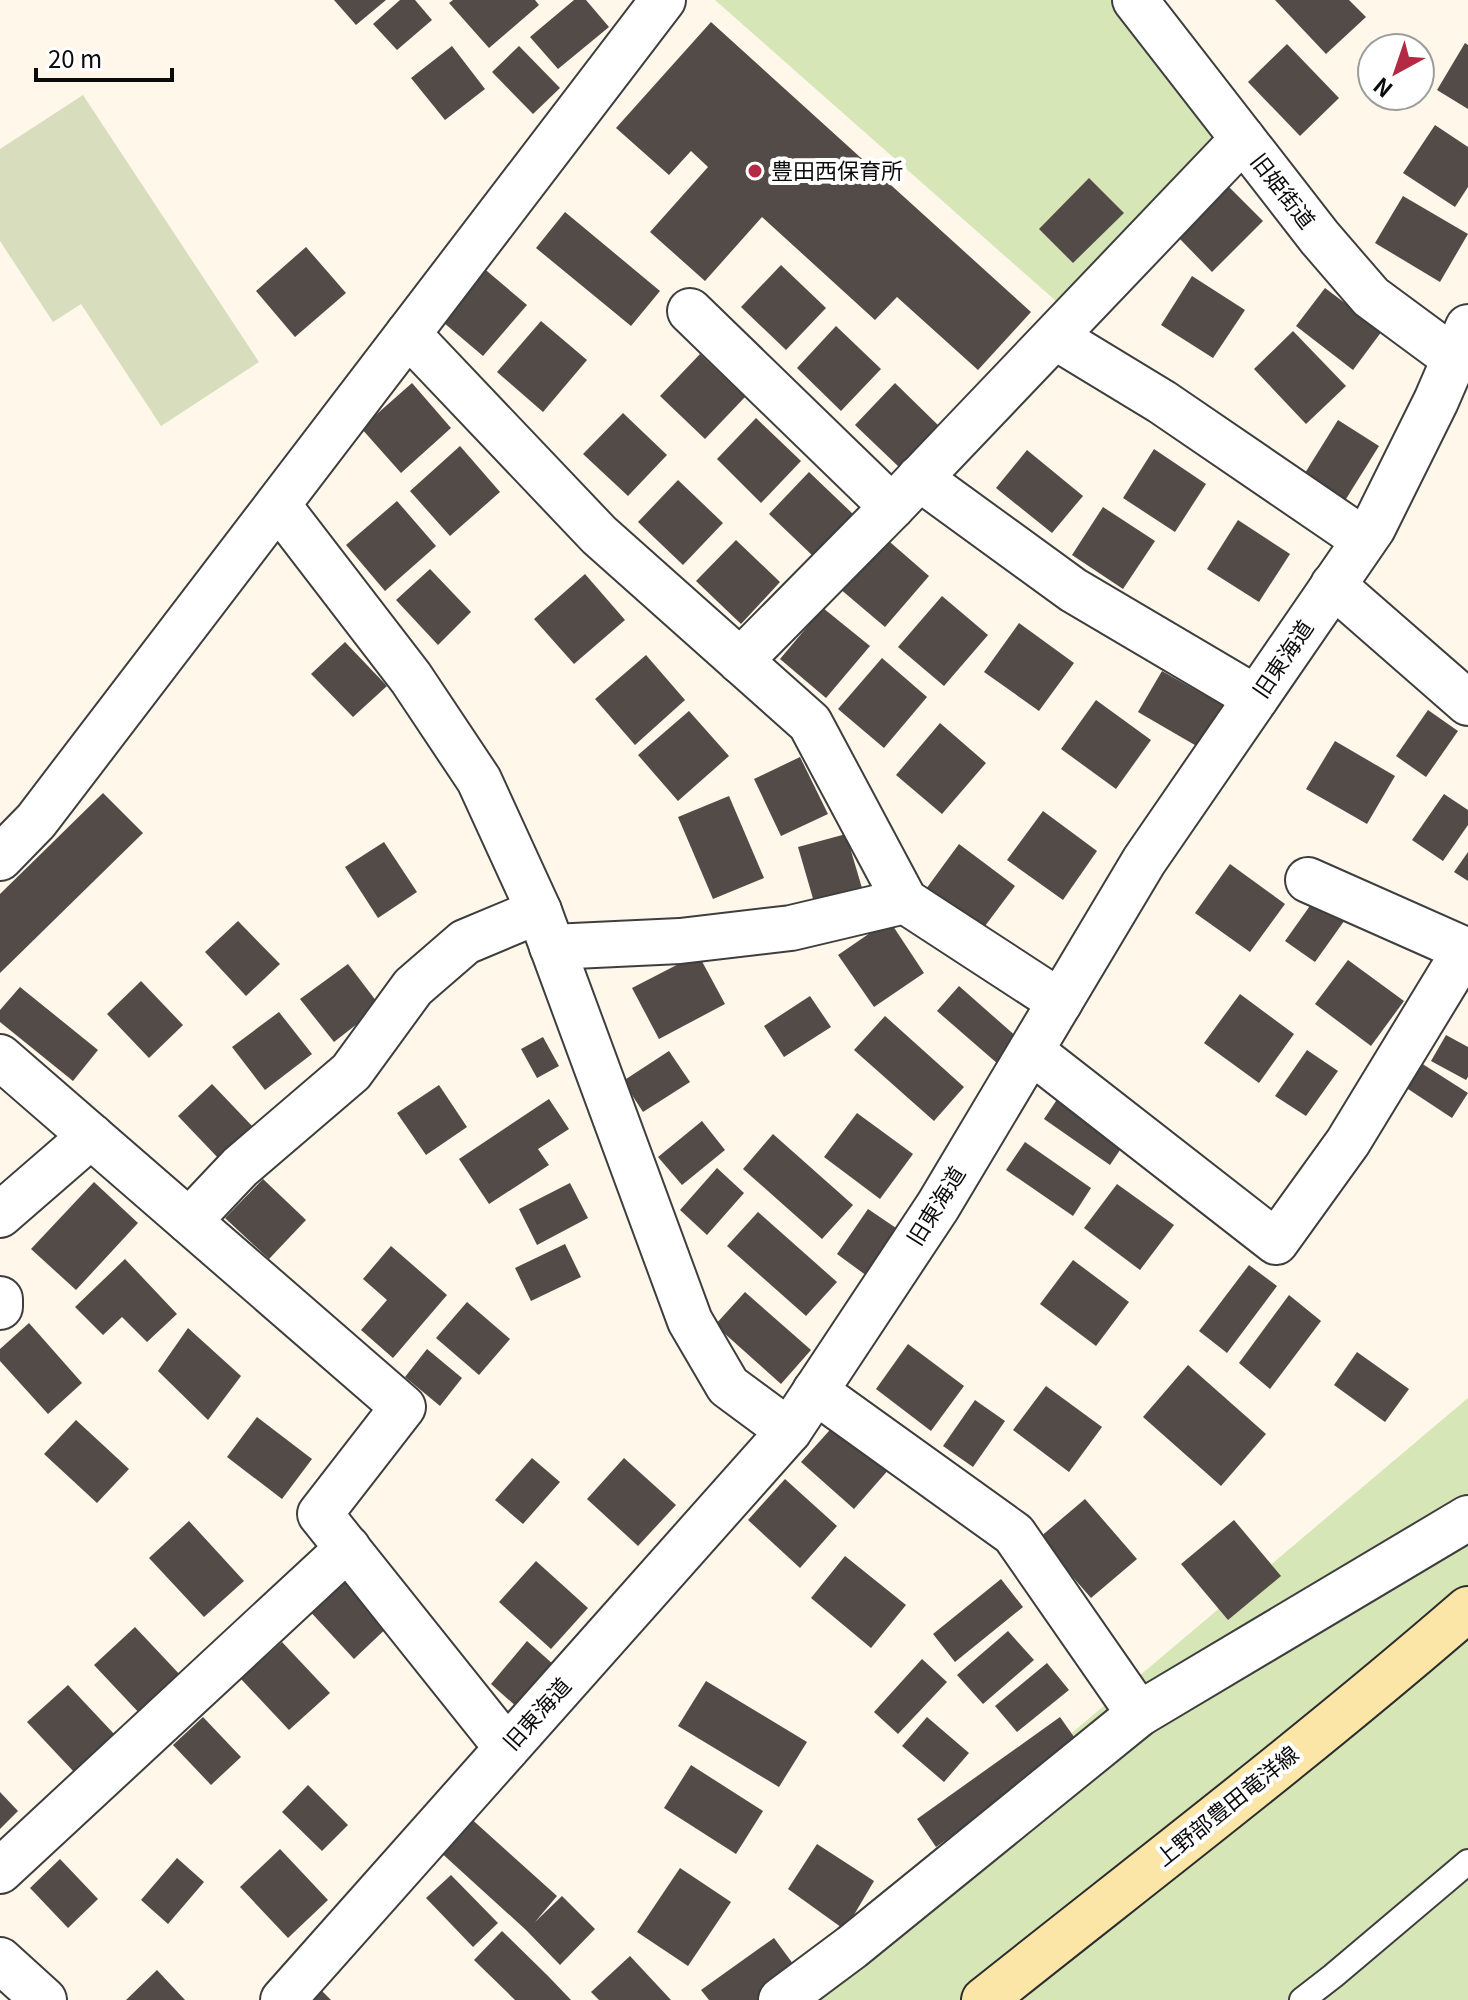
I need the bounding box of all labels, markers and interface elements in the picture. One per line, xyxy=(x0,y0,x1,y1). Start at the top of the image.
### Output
scale bar xyxy=(36,32,172,82)
north arrow xyxy=(1356,32,1436,112)
text: 20 m xyxy=(48,40,102,75)
text: N xyxy=(1365,71,1398,106)
street label: 旧姫街道 xyxy=(1245,145,1324,234)
place label: 豊田西保育所 xyxy=(771,153,903,185)
marker: 豊田西保育所 xyxy=(746,162,764,180)
street label: 旧東海道 xyxy=(1243,612,1319,703)
street label: 旧東海道 xyxy=(897,1159,971,1251)
street label: 旧東海道 xyxy=(494,1669,577,1756)
street label: 上野部豊田竜洋線 xyxy=(1147,1737,1304,1872)

